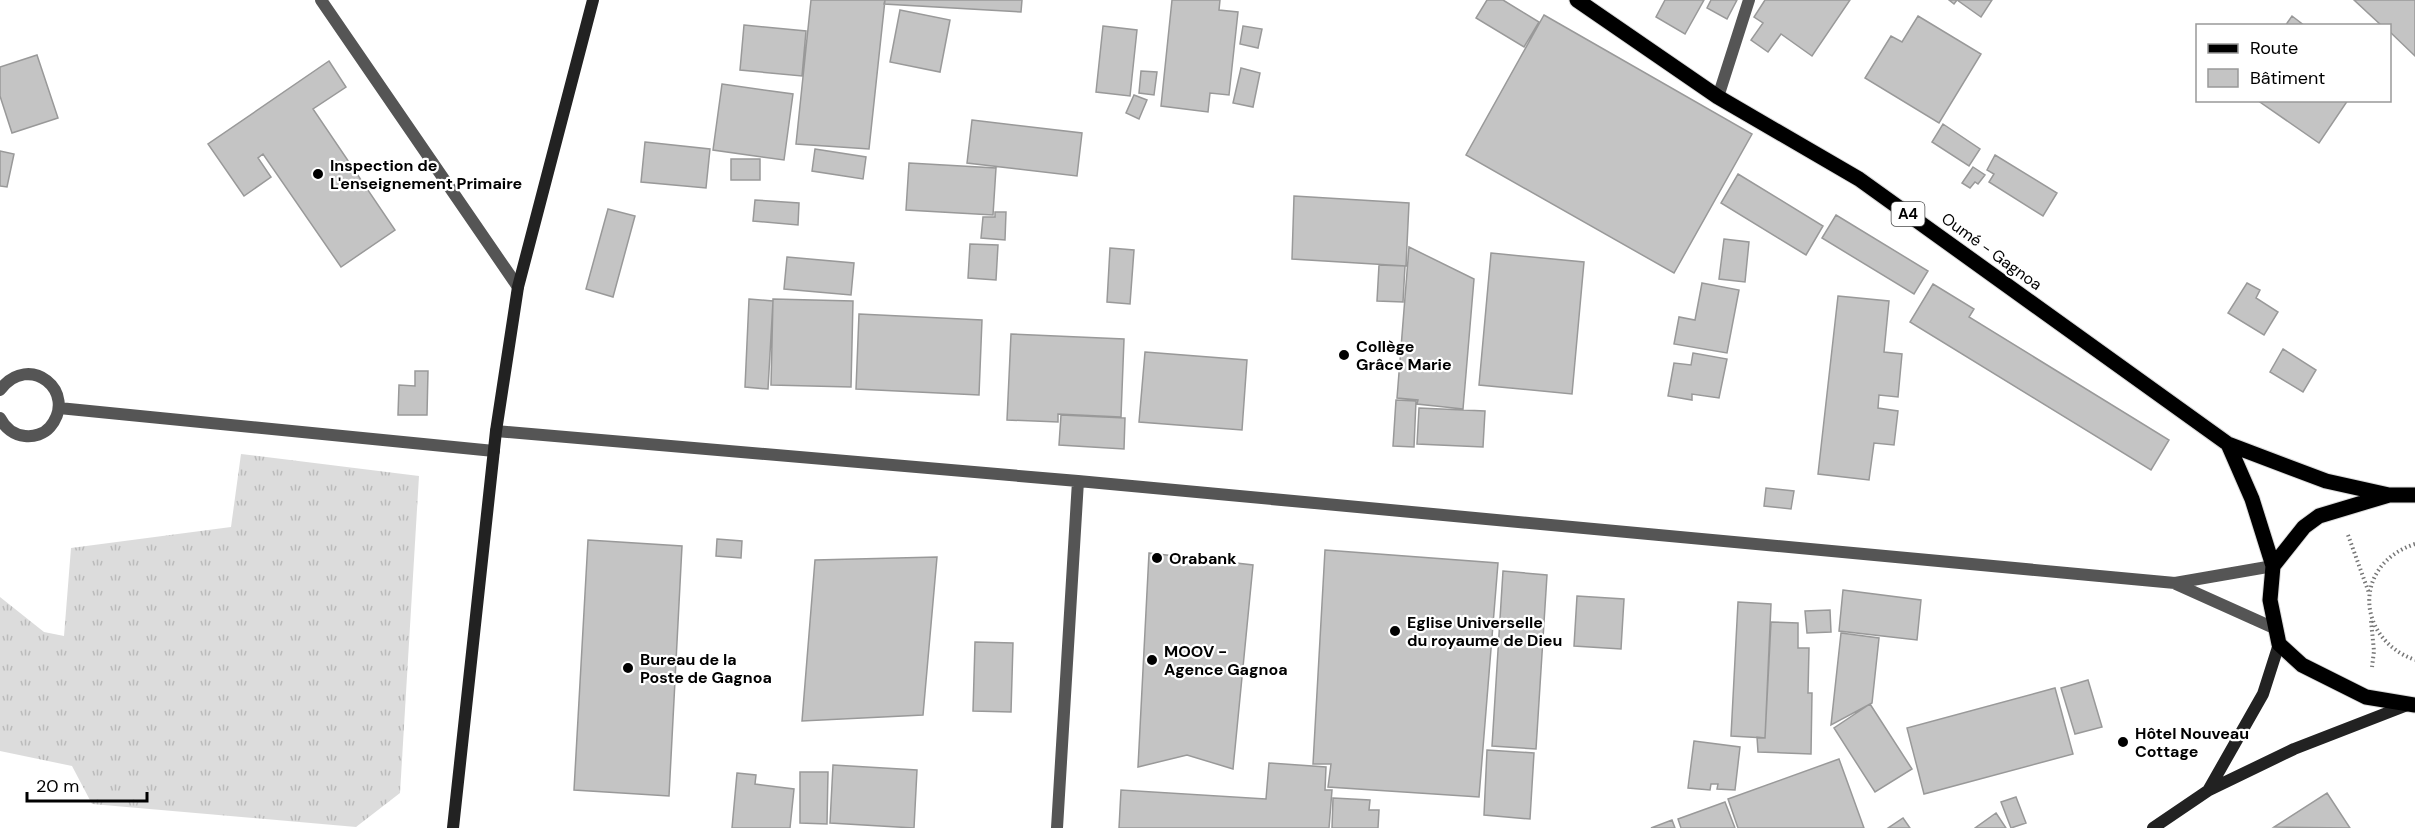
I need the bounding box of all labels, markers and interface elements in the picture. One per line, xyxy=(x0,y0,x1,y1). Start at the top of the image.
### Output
legend xyxy=(2196,24,2391,102)
text: Route xyxy=(2250,36,2298,60)
text: Bâtiment xyxy=(2250,66,2325,90)
place label: Inspection de L'enseignement Primaire xyxy=(330,155,522,194)
marker: Inspection de L'enseignement Primaire xyxy=(311,167,325,181)
road number: A4 xyxy=(1892,202,1924,226)
street label: Oumé - Gagnoa xyxy=(1937,208,2046,295)
place label: Collège Grâce Marie xyxy=(1356,336,1452,375)
marker: Collège Grâce Marie xyxy=(1337,348,1351,362)
place label: Orabank xyxy=(1169,548,1237,569)
marker: Orabank xyxy=(1150,551,1164,565)
place label: Eglise Universelle du royaume de Dieu xyxy=(1407,612,1562,651)
marker: Eglise Universelle du royaume de Dieu xyxy=(1388,624,1402,638)
place label: MOOV - Agence Gagnoa xyxy=(1164,641,1288,680)
place label: Bureau de la Poste de Gagnoa xyxy=(640,649,772,688)
marker: MOOV - Agence Gagnoa xyxy=(1145,653,1159,667)
marker: Bureau de la Poste de Gagnoa xyxy=(621,661,635,675)
place label: Hôtel Nouveau Cottage xyxy=(2135,723,2249,762)
marker: Hôtel Nouveau Cottage xyxy=(2116,735,2130,749)
scale bar xyxy=(27,765,147,803)
text: 20 m xyxy=(36,774,79,798)

